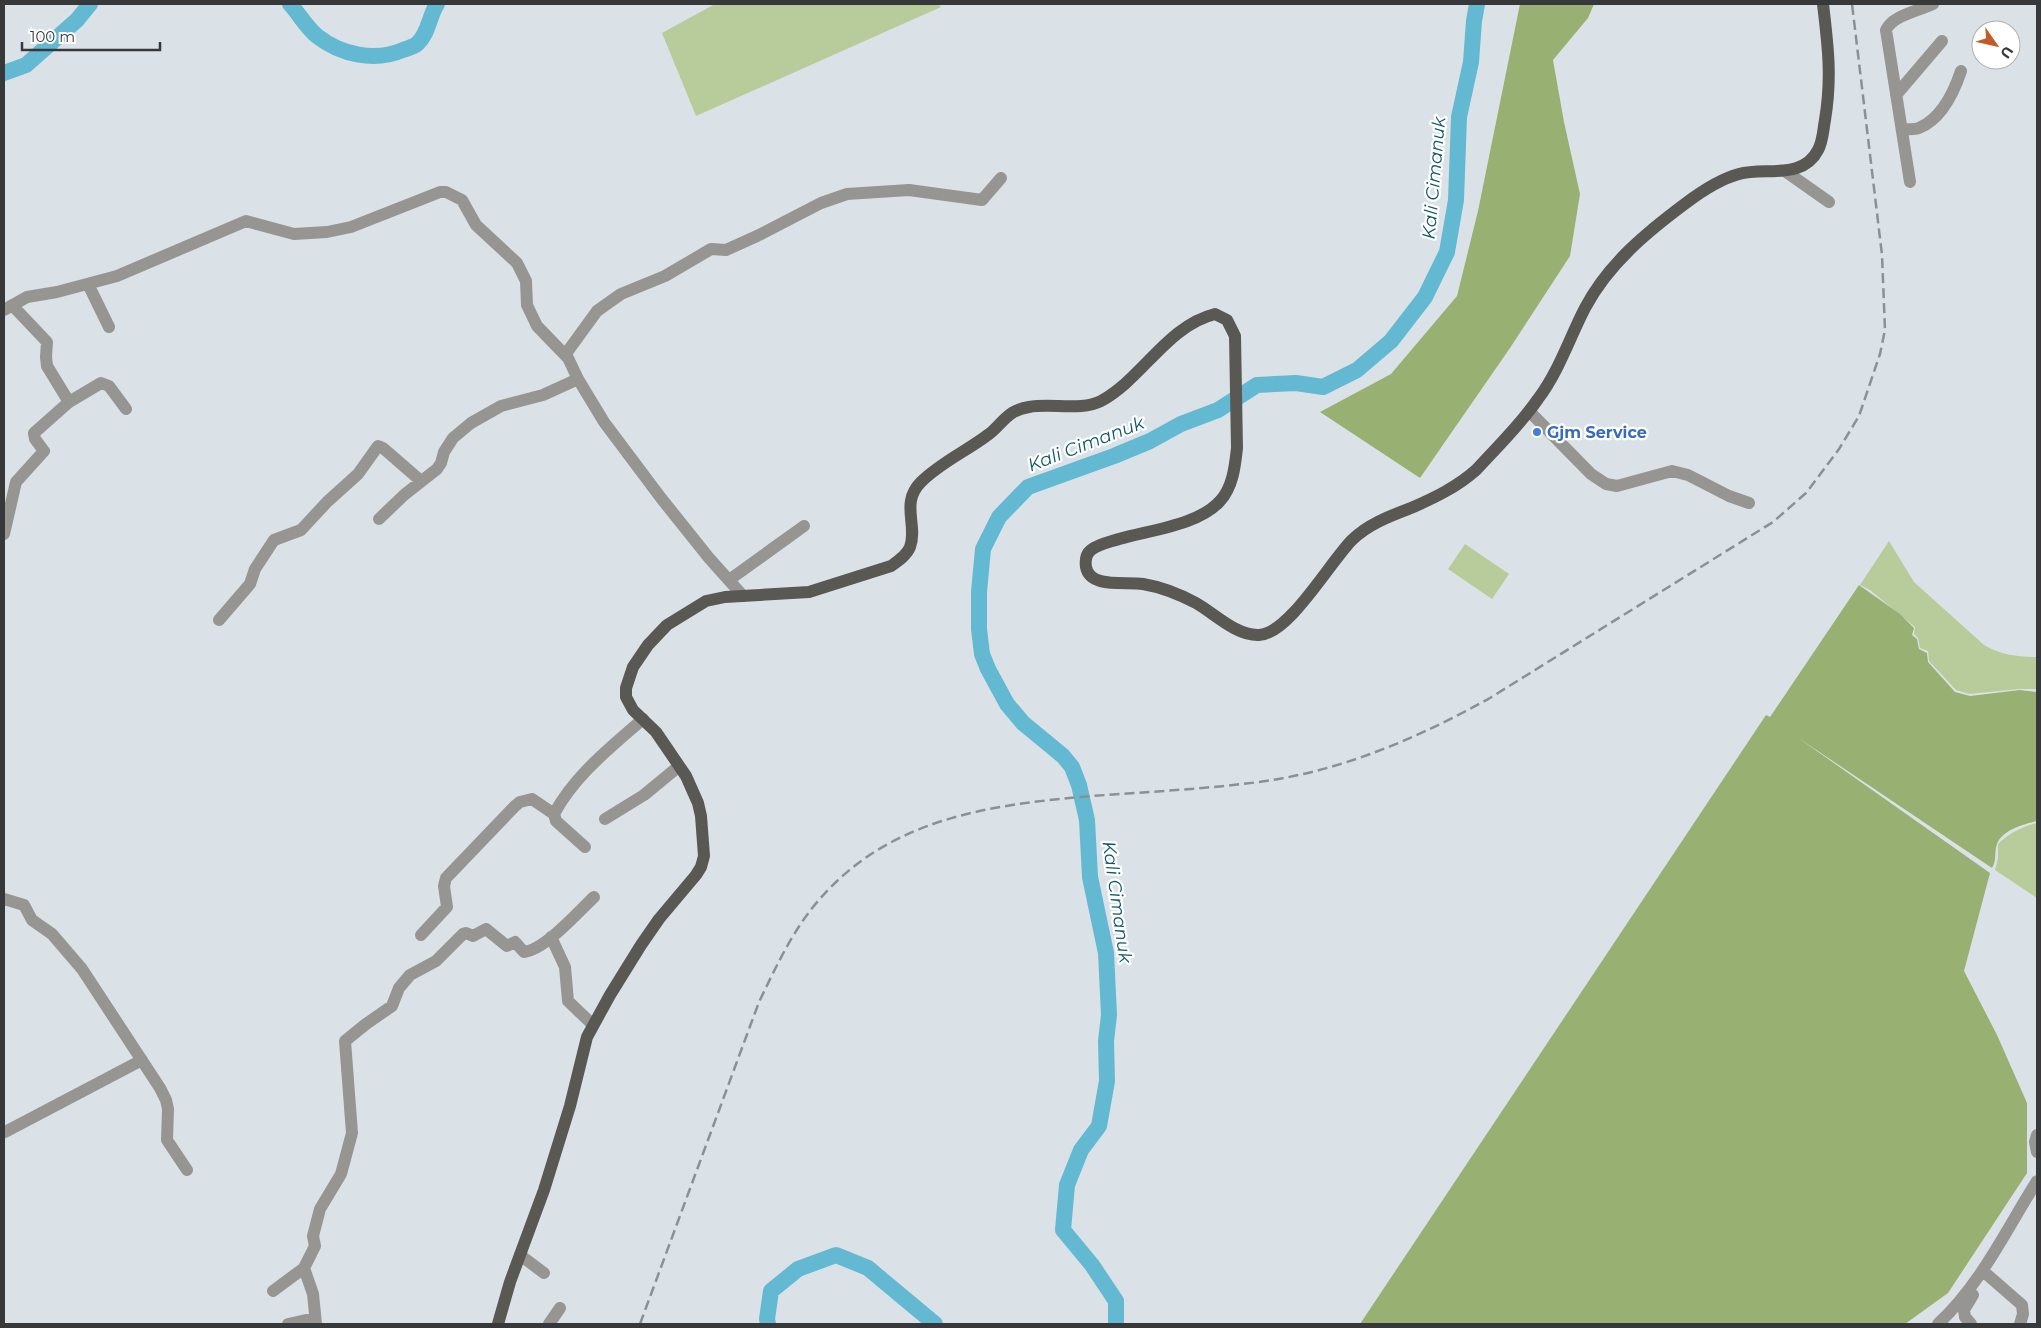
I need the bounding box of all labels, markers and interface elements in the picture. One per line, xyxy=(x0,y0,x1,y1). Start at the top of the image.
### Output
scale bar xyxy=(22,20,160,52)
north arrow xyxy=(1971,20,2021,70)
text: 100 m xyxy=(30,27,75,46)
text: U xyxy=(1996,43,2017,62)
water label: Kali Cimanuk xyxy=(1418,114,1450,240)
water label: Kali Cimanuk xyxy=(1025,411,1149,476)
place label: Gjm Service xyxy=(1547,423,1647,442)
marker: Gjm Service xyxy=(1531,426,1543,438)
water label: Kali Cimanuk xyxy=(1098,840,1137,966)

